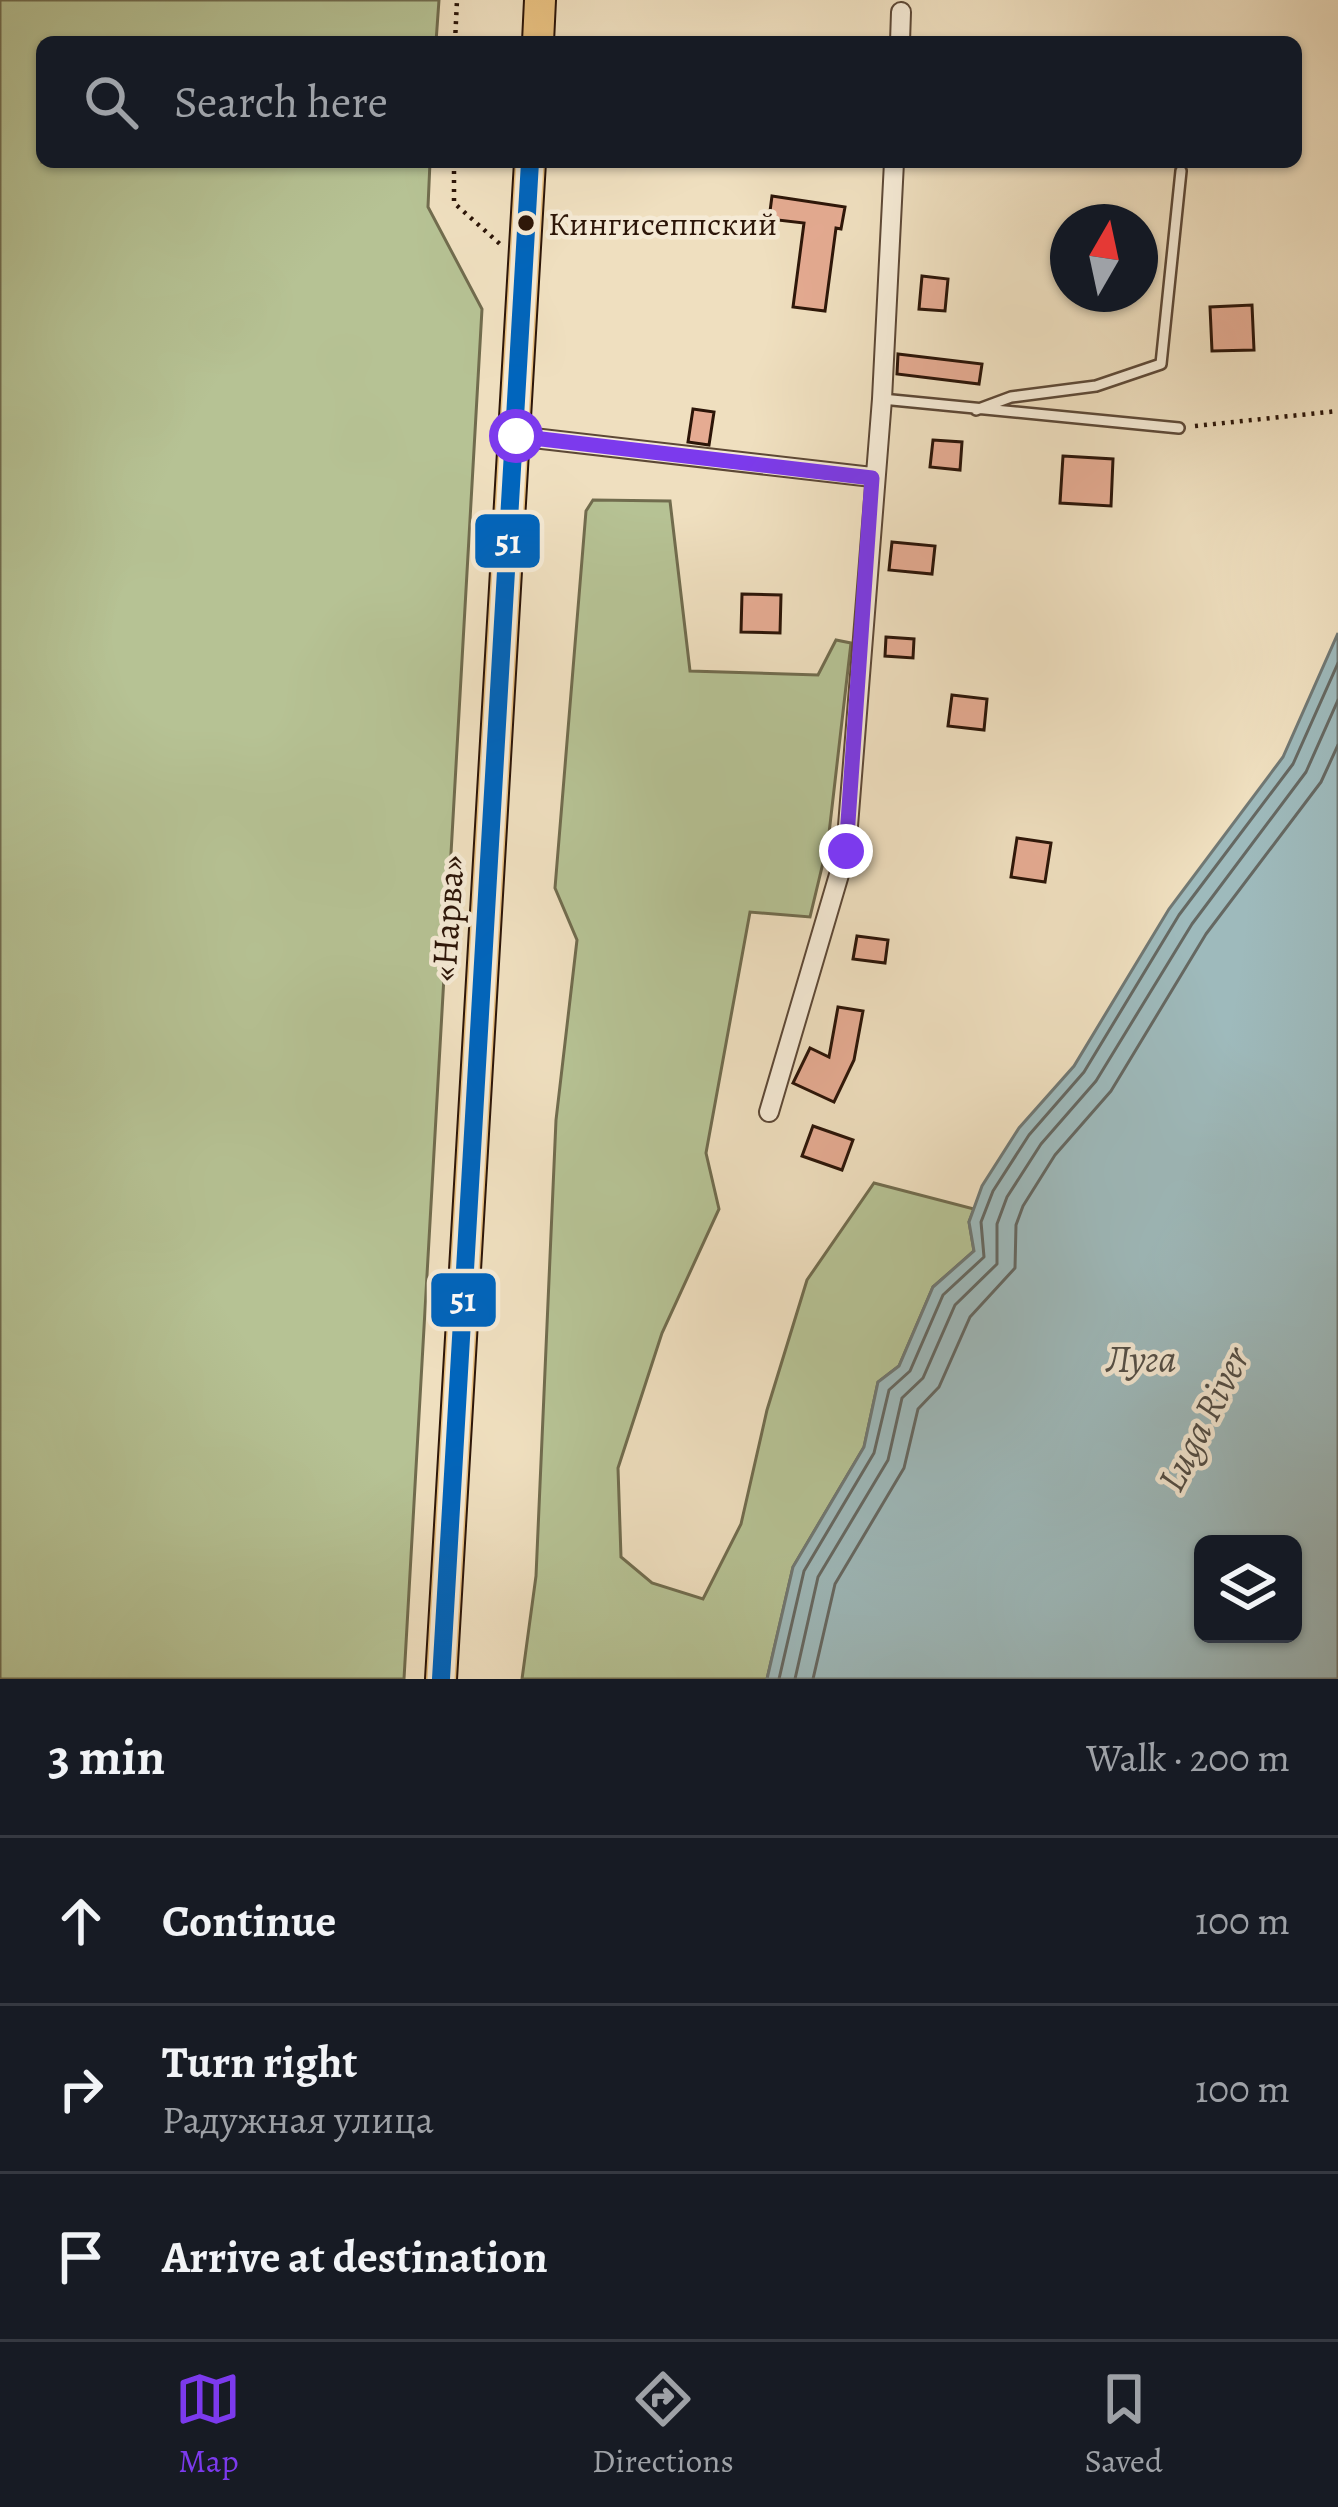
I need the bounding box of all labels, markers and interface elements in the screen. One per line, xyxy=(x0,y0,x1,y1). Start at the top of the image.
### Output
search box xyxy=(36,36,1302,168)
icon: search xyxy=(78,69,144,135)
text: Search here xyxy=(174,71,388,133)
place label: Кингисеппский xyxy=(548,201,777,246)
north arrow xyxy=(1050,204,1158,312)
marker: Кингисеппский xyxy=(515,212,537,234)
route start xyxy=(489,409,543,463)
line badge: 51 xyxy=(473,512,542,570)
text: 51 xyxy=(495,519,521,564)
route end xyxy=(819,824,873,878)
street label: «Нарва» xyxy=(418,853,476,983)
line badge: 51 xyxy=(429,1271,498,1329)
text: 51 xyxy=(450,1277,476,1322)
water label: Луга xyxy=(1104,1332,1177,1385)
water label: Luga River xyxy=(1144,1336,1263,1500)
map controls xyxy=(1194,1535,1302,1643)
button: layers xyxy=(1194,1535,1302,1643)
text: 3 min xyxy=(48,1722,165,1792)
text: Walk · 200 m xyxy=(1086,1731,1290,1784)
icon: ahead xyxy=(48,1888,114,1954)
text: Continue xyxy=(162,1890,336,1952)
text: 100 m xyxy=(1195,1894,1290,1947)
text: Turn right xyxy=(162,2031,357,2093)
icon: right xyxy=(48,2056,114,2122)
text: 100 m xyxy=(1195,2062,1290,2115)
text: Радужная улица xyxy=(162,2093,434,2146)
icon: arrive xyxy=(48,2224,114,2290)
text: Arrive at destination xyxy=(162,2226,548,2288)
tab: Map xyxy=(175,2366,241,2483)
tab: Directions xyxy=(592,2366,734,2483)
tab: Saved xyxy=(1084,2366,1163,2483)

